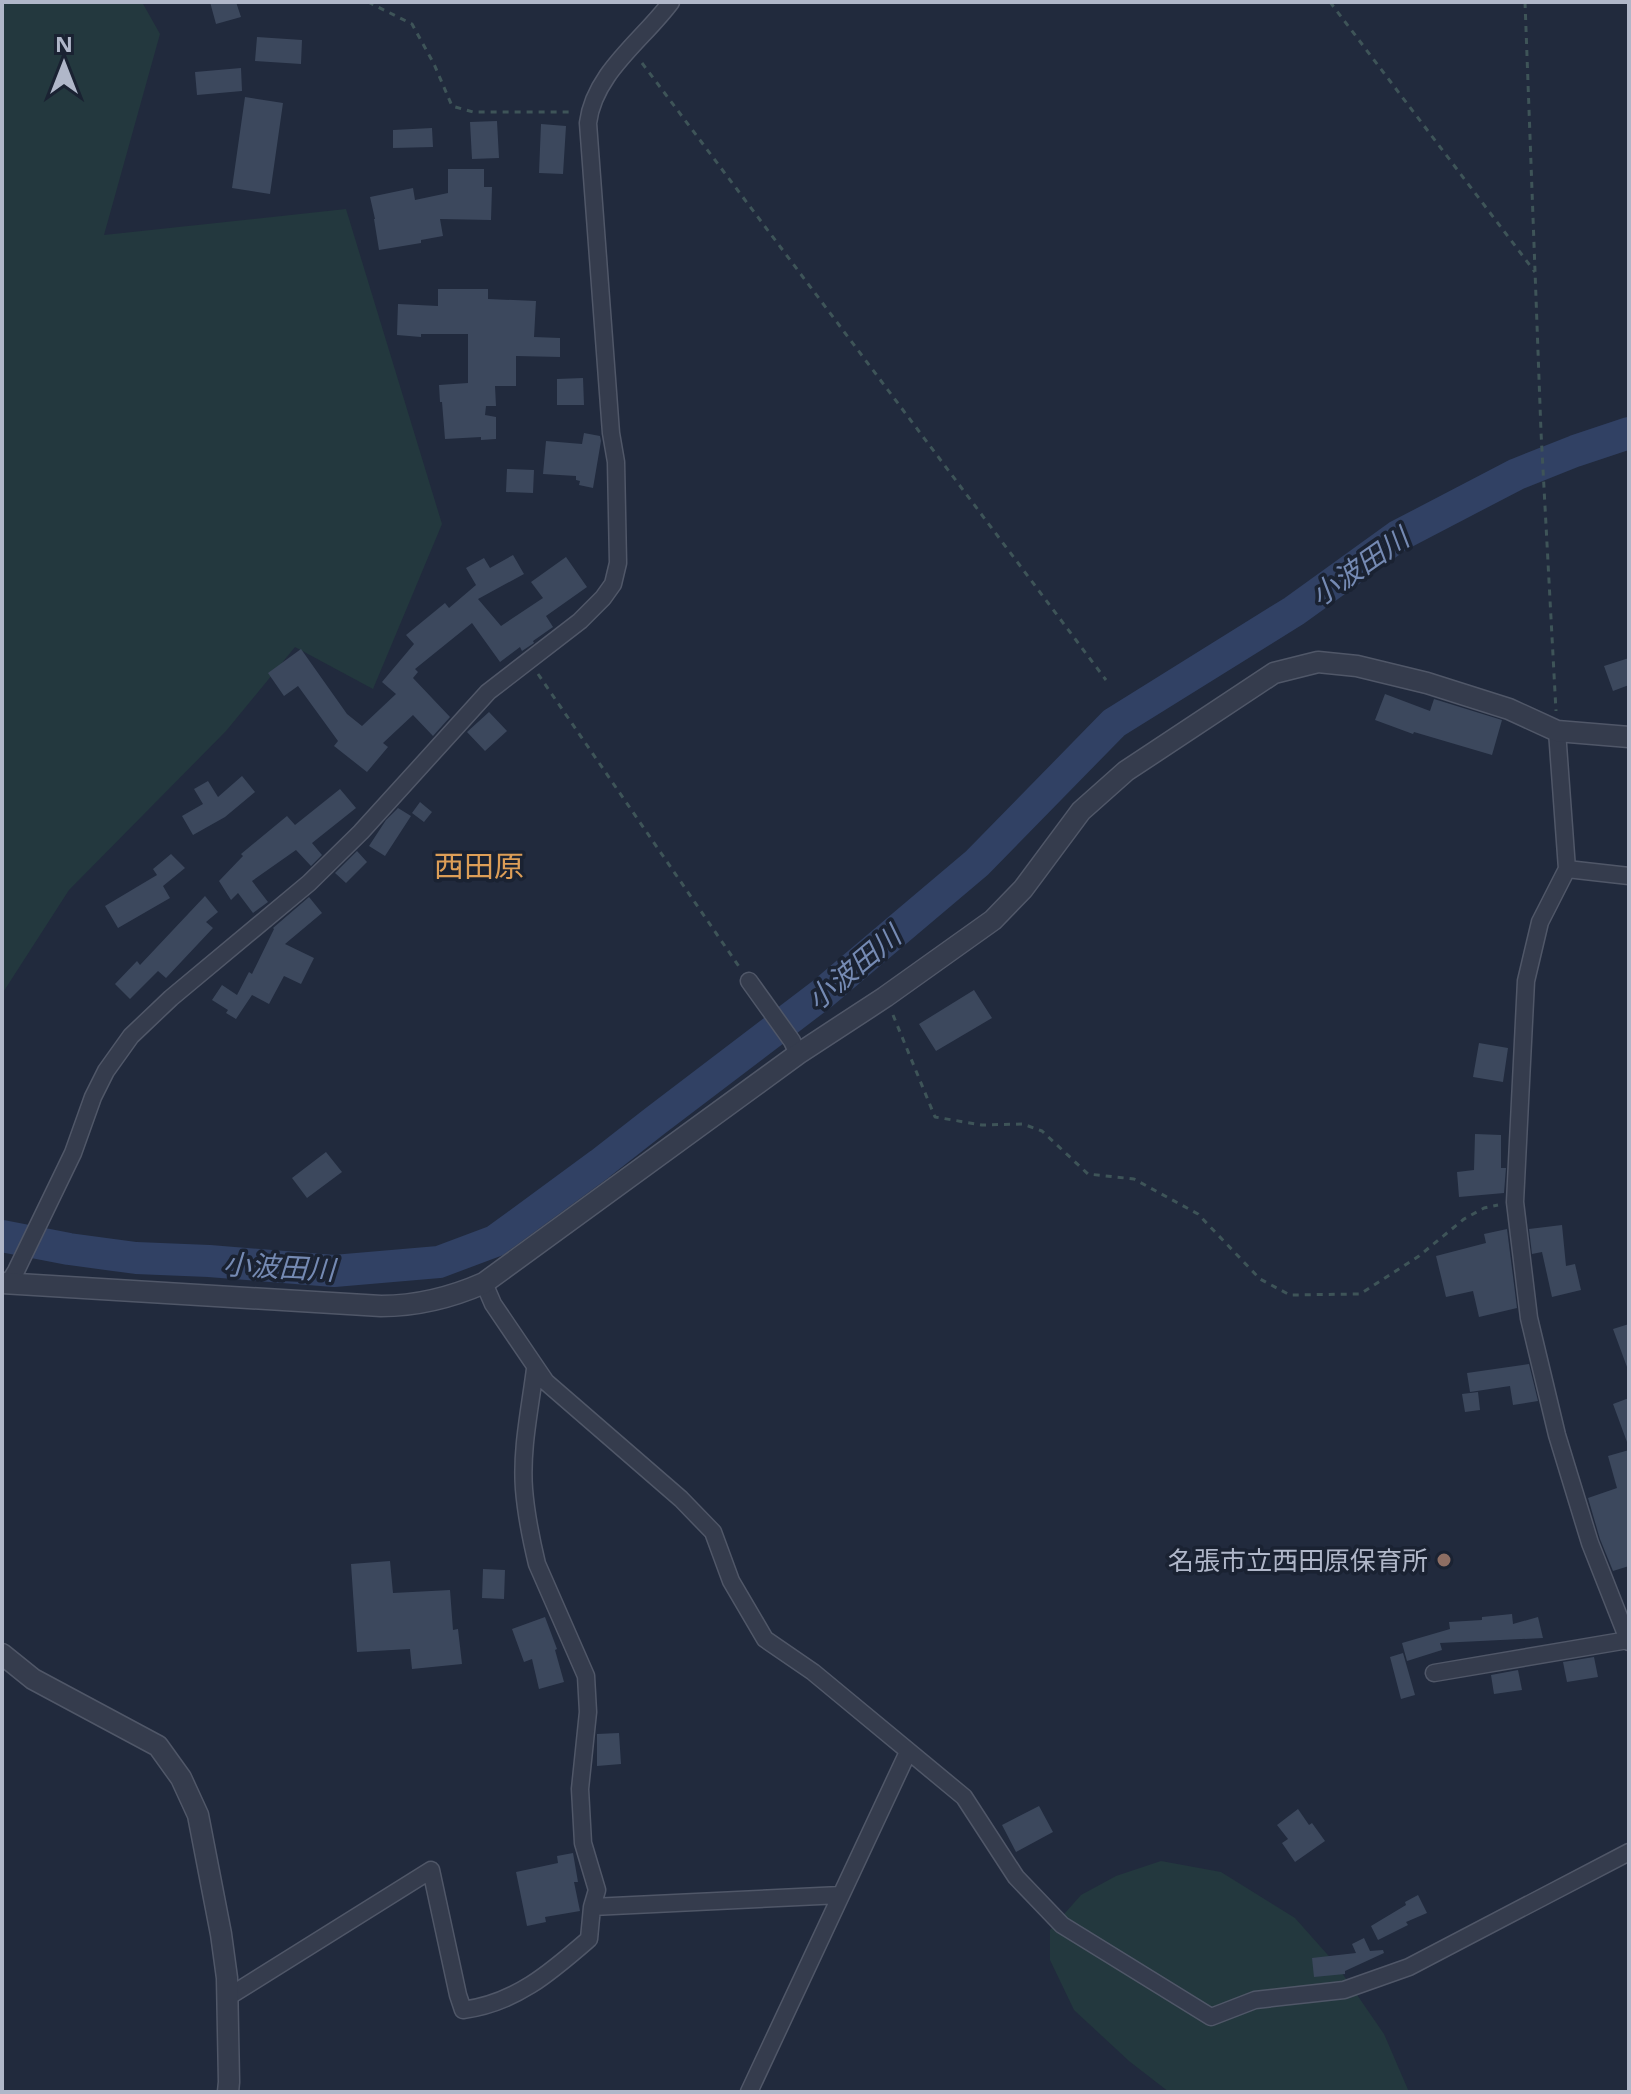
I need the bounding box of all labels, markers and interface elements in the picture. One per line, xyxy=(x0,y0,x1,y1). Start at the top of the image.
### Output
north arrow xyxy=(24,24,104,104)
text: N xyxy=(55,28,73,58)
water label: 小波田川 xyxy=(1302,517,1418,614)
district label: 西田原 xyxy=(434,845,524,886)
water label: 小波田川 xyxy=(798,915,910,1018)
water label: 小波田川 xyxy=(222,1244,339,1288)
place label: 名張市立西田原保育所 xyxy=(1168,1542,1428,1578)
marker: 名張市立西田原保育所 xyxy=(1435,1551,1453,1569)

